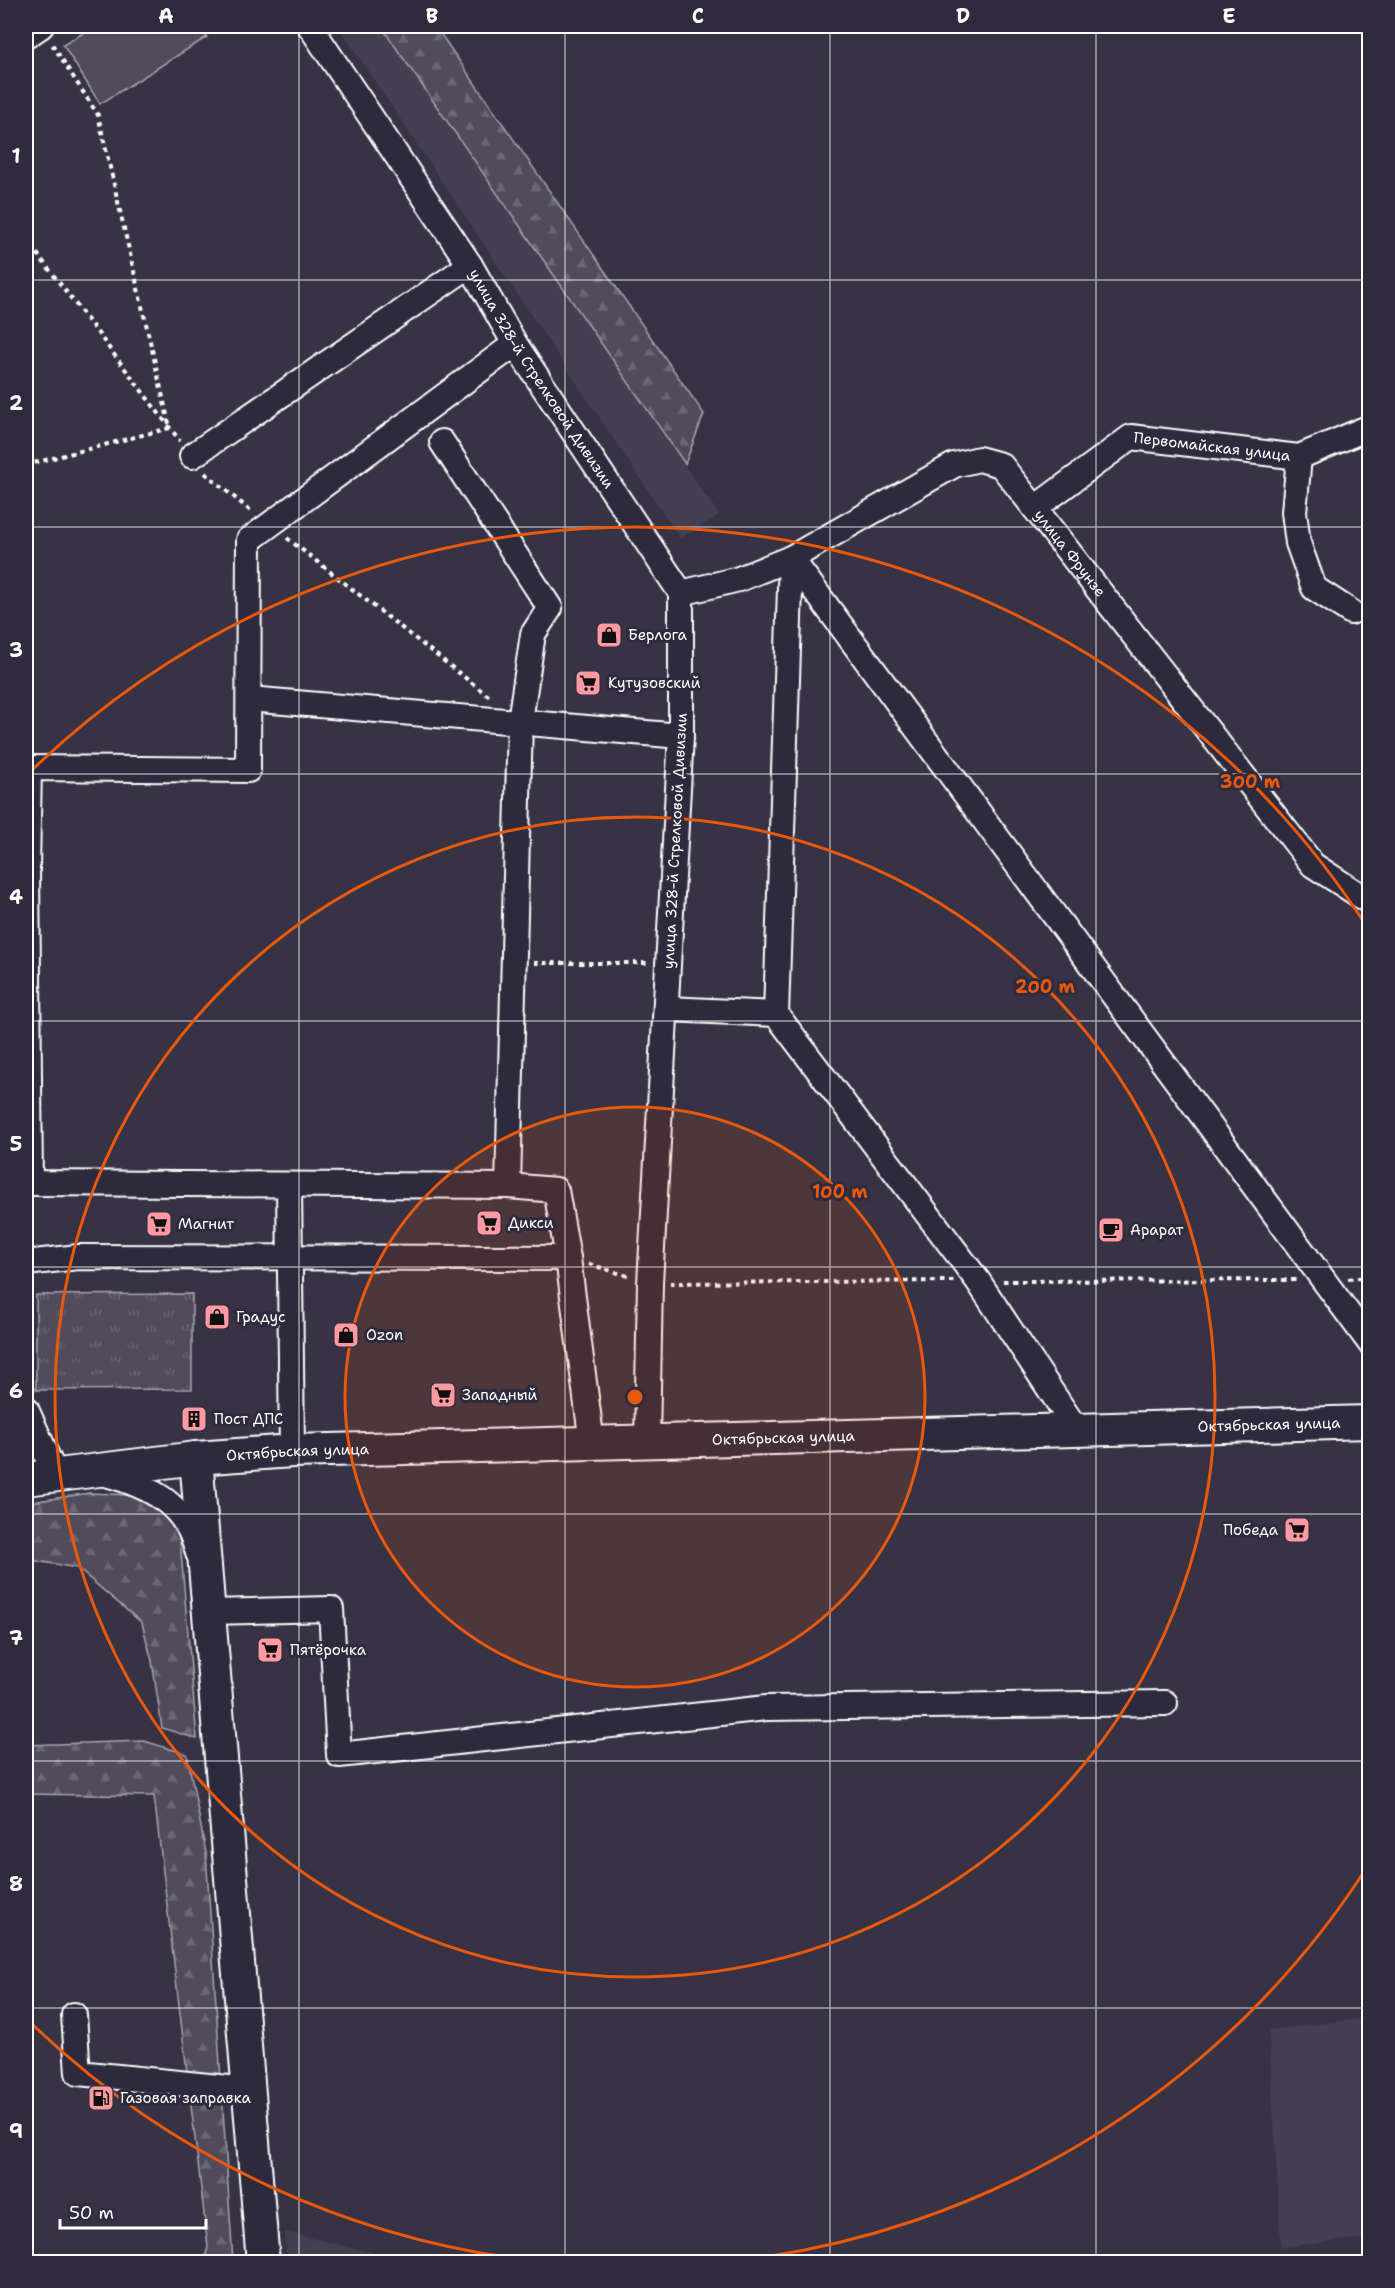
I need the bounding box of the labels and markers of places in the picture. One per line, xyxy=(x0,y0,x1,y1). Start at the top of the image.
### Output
shop icon: Берлога xyxy=(594,620,624,650)
place label: Берлога xyxy=(628,625,688,645)
supermarket icon: Кутузовский xyxy=(573,668,603,698)
place label: Кутузовский xyxy=(608,673,701,693)
supermarket icon: Дикси xyxy=(474,1208,504,1238)
supermarket icon: Магнит xyxy=(144,1209,174,1239)
place label: Дикси xyxy=(508,1213,554,1233)
place label: Магнит xyxy=(178,1214,234,1234)
cafe icon: Арарат xyxy=(1096,1215,1126,1245)
place label: Арарат xyxy=(1130,1220,1184,1240)
shop icon: Градус xyxy=(202,1302,232,1332)
place label: Градус xyxy=(236,1307,285,1327)
shop icon: Ozon xyxy=(331,1320,361,1350)
place label: Ozon xyxy=(366,1325,403,1345)
supermarket icon: Западный xyxy=(428,1380,458,1410)
place label: Западный xyxy=(462,1385,538,1405)
centre of rings xyxy=(625,1387,645,1407)
building icon: Пост ДПС xyxy=(179,1404,209,1434)
place label: Пост ДПС xyxy=(214,1409,283,1429)
supermarket icon: Победа xyxy=(1282,1515,1312,1545)
place label: Победа xyxy=(1223,1520,1279,1540)
supermarket icon: Пятёрочка xyxy=(255,1635,285,1665)
place label: Пятёрочка xyxy=(290,1640,367,1660)
fuel station icon: Газовая заправка xyxy=(86,2083,116,2113)
place label: Газовая заправка xyxy=(120,2088,252,2108)

